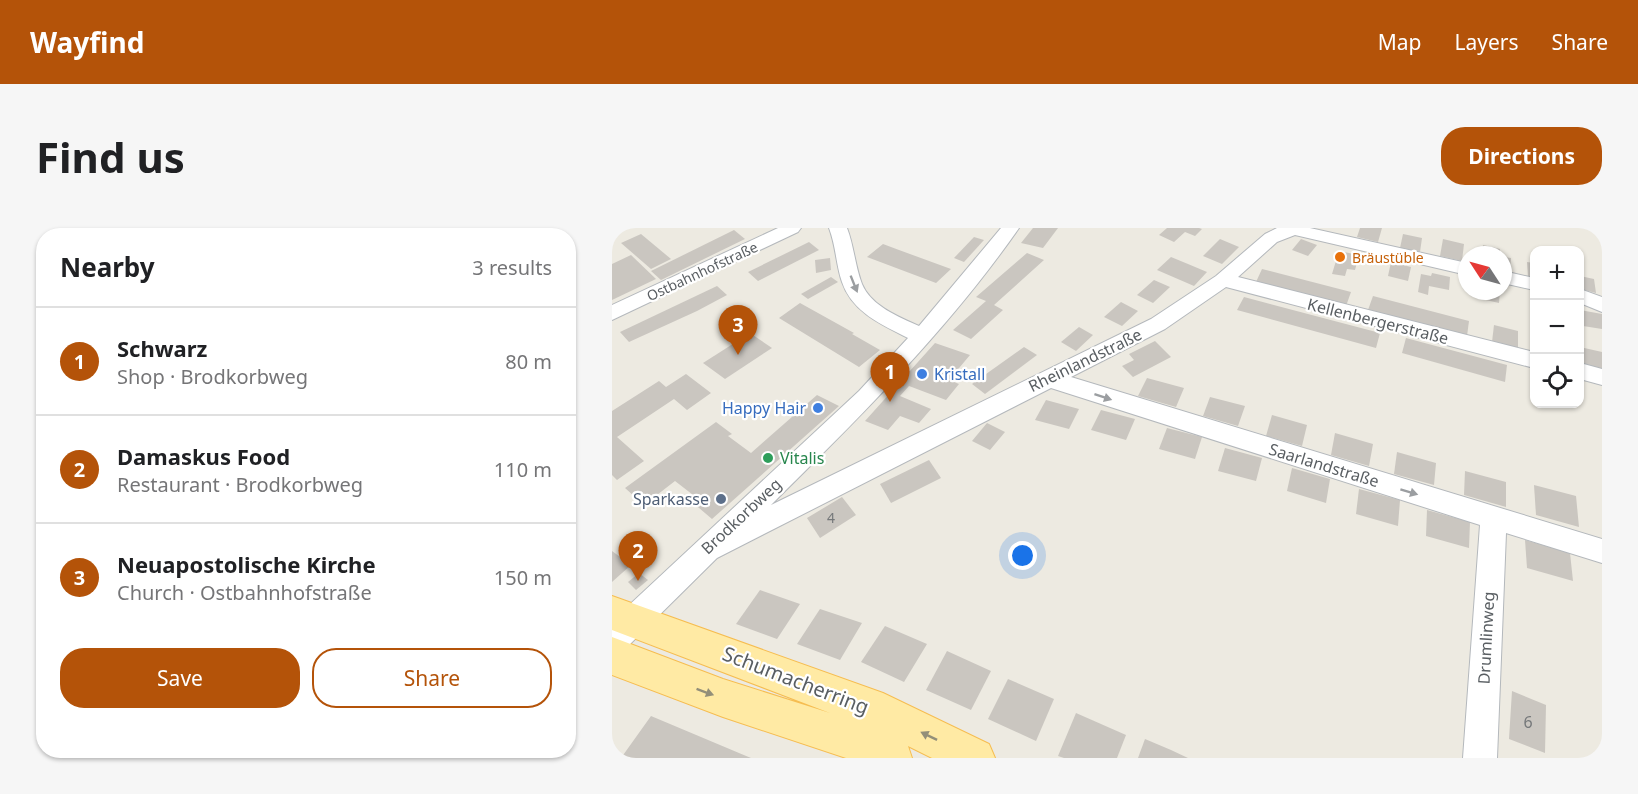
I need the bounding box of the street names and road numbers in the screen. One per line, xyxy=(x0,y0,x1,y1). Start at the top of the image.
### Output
street label: Ostbahnhofstraße xyxy=(643,237,761,305)
street label: Kellenbergerstraße xyxy=(1305,293,1451,349)
street label: Rheinlandstraße xyxy=(1025,323,1145,397)
street label: Saarlandstraße xyxy=(1266,438,1382,492)
street label: Brodkorbweg xyxy=(696,473,786,559)
street label: Drumlinweg xyxy=(1473,591,1499,685)
street label: Schumacherring xyxy=(719,640,873,720)

